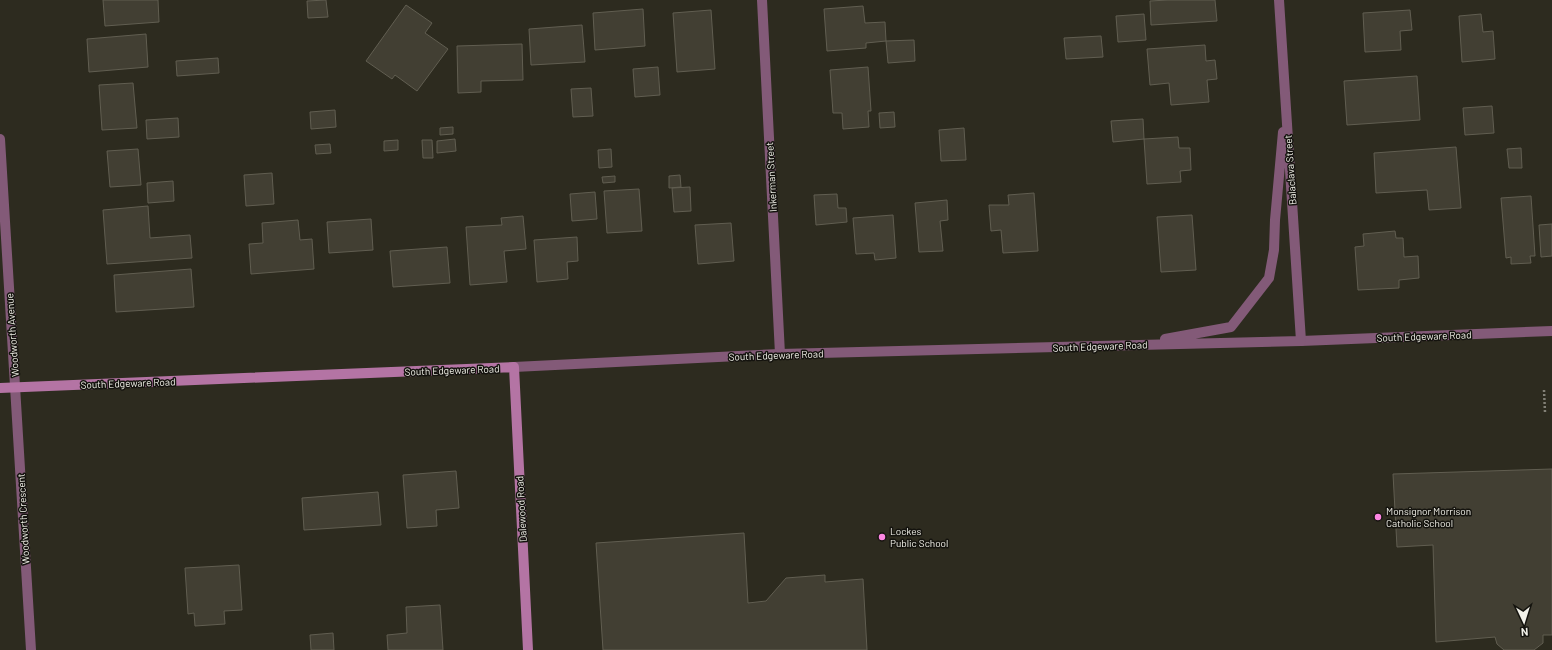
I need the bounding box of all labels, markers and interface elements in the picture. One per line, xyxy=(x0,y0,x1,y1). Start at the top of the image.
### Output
street label: Balaclava Street xyxy=(1282,134,1298,206)
street label: Inkerman Street xyxy=(763,141,779,212)
street label: Woodworth Avenue xyxy=(3,293,21,377)
street label: South Edgeware Road xyxy=(1376,328,1472,344)
street label: South Edgeware Road xyxy=(1052,338,1148,354)
street label: South Edgeware Road xyxy=(728,347,824,363)
street label: South Edgeware Road xyxy=(404,362,500,378)
street label: South Edgeware Road xyxy=(80,375,176,391)
street label: Woodworth Crescent xyxy=(15,473,31,565)
street label: Dalewood Road xyxy=(513,476,529,542)
place label: Monsignor Morrison Catholic School xyxy=(1386,505,1471,529)
marker: Monsignor Morrison Catholic School xyxy=(1373,512,1383,522)
place label: Lockes Public School xyxy=(890,525,948,549)
marker: Lockes Public School xyxy=(877,532,887,542)
north arrow xyxy=(1504,602,1544,642)
text: N xyxy=(1521,626,1529,639)

